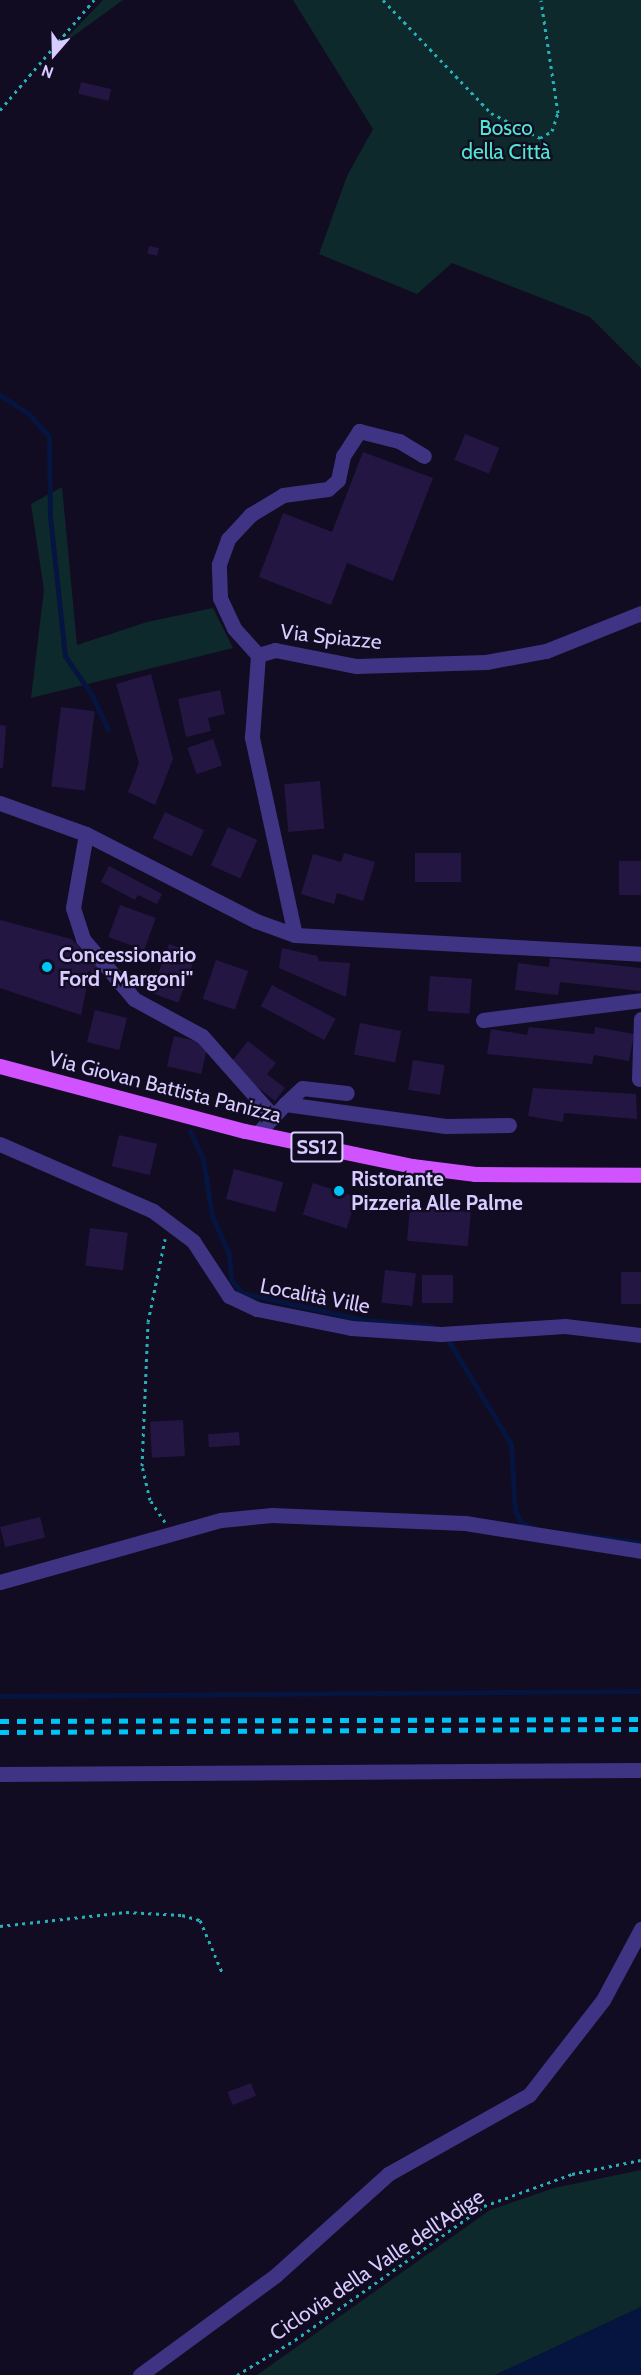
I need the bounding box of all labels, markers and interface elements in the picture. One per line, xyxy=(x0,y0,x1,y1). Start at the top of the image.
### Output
north arrow xyxy=(24,24,84,84)
text: N xyxy=(39,61,56,82)
park label: Bosco della Città xyxy=(461,115,551,165)
street label: Via Spiazze xyxy=(279,619,383,655)
place label: Concessionario Ford "Margoni" xyxy=(59,942,196,992)
marker: Concessionario Ford "Margoni" xyxy=(40,960,54,974)
street label: Via Giovan Battista Panizza xyxy=(46,1046,284,1128)
road number: SS12 xyxy=(290,1130,344,1164)
place label: Ristorante Pizzeria Alle Palme xyxy=(351,1166,523,1216)
marker: Ristorante Pizzeria Alle Palme xyxy=(332,1184,346,1198)
street label: Località Ville xyxy=(258,1273,372,1319)
street label: Ciclovia della Valle dell'Adige xyxy=(265,2184,489,2346)

